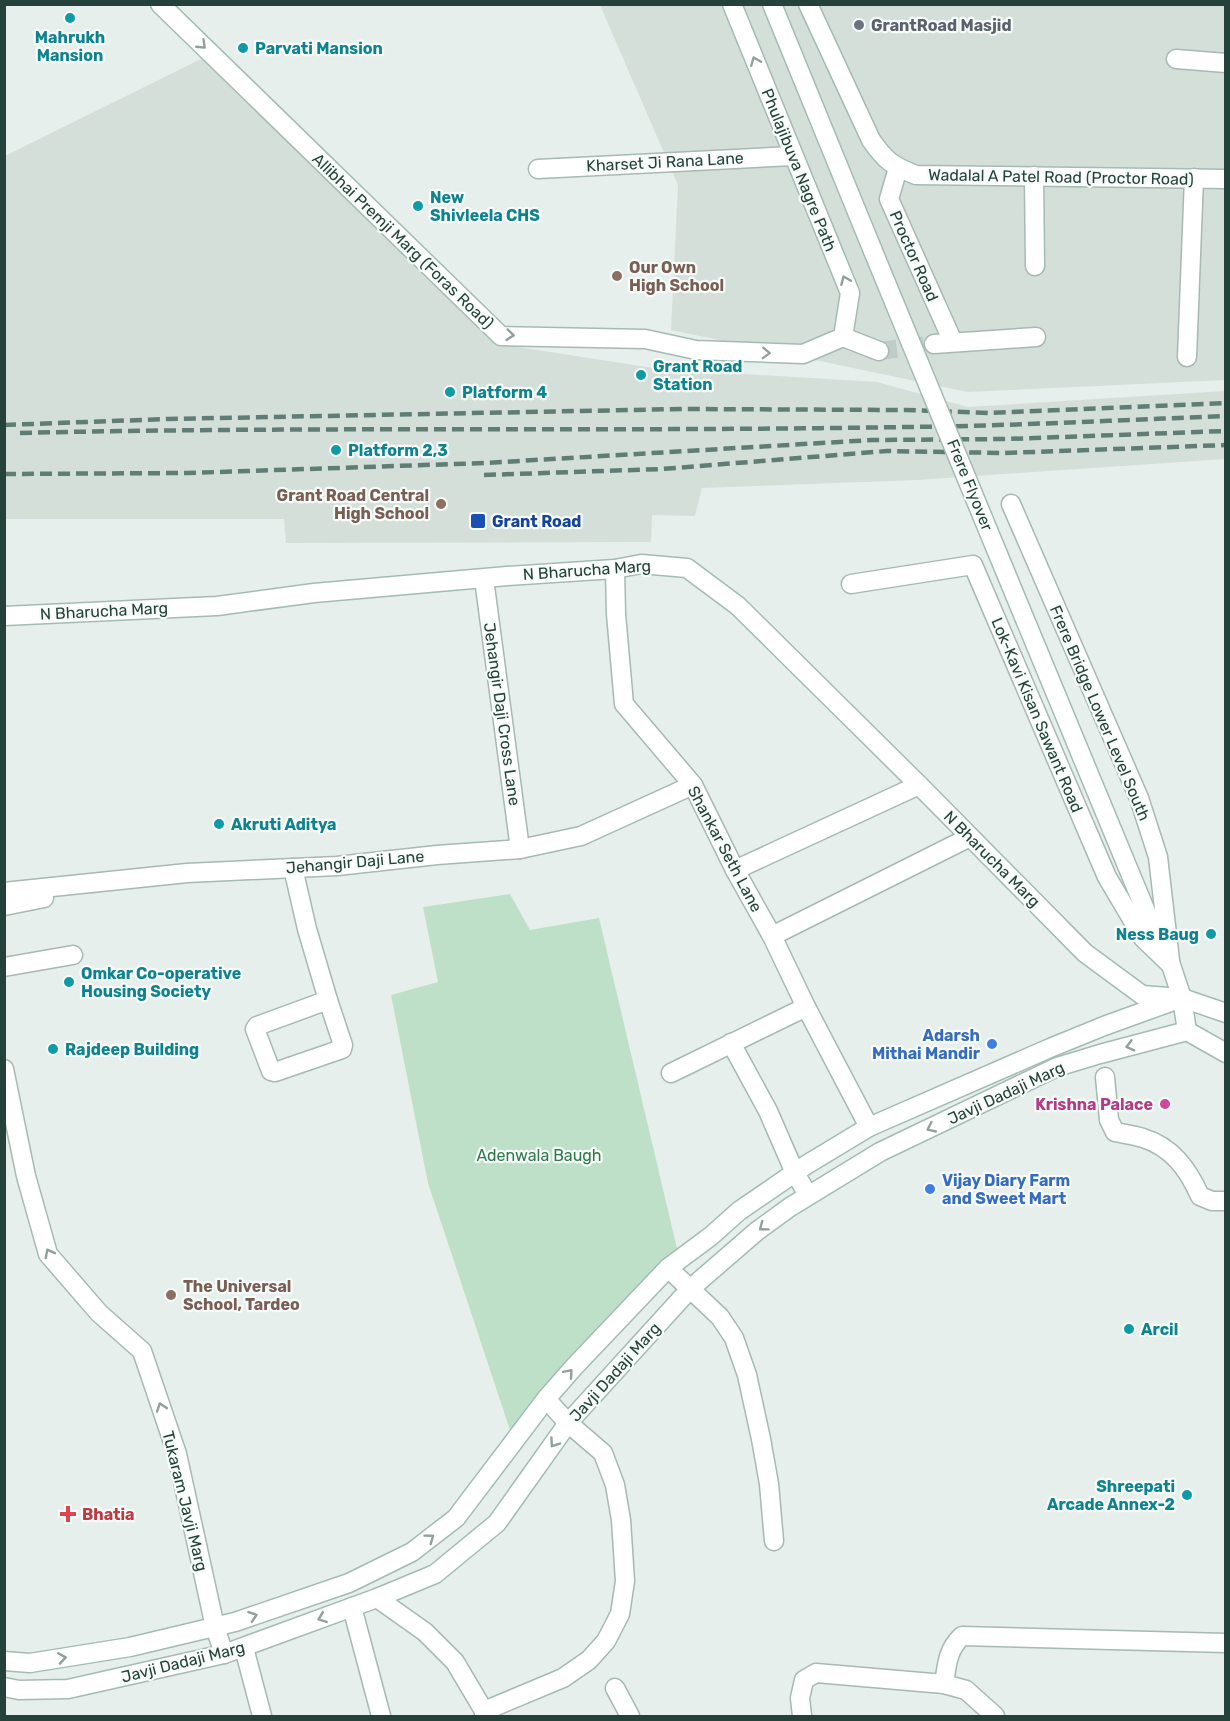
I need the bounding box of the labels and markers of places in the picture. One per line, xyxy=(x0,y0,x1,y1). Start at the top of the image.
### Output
marker: Mahrukh Mansion xyxy=(63,11,77,25)
place label: GrantRoad Masjid xyxy=(871,16,1011,35)
marker: GrantRoad Masjid xyxy=(852,18,866,32)
place label: Mahrukh Mansion xyxy=(35,28,105,65)
place label: Parvati Mansion xyxy=(255,39,383,58)
marker: Parvati Mansion xyxy=(236,41,250,55)
place label: New Shivleela CHS xyxy=(430,188,540,225)
marker: New Shivleela CHS xyxy=(411,199,425,213)
place label: Our Own High School xyxy=(629,258,724,295)
marker: Our Own High School xyxy=(610,269,624,283)
place label: Grant Road Station xyxy=(653,357,742,394)
marker: Grant Road Station xyxy=(634,368,648,382)
place label: Platform 4 xyxy=(462,383,547,402)
marker: Platform 4 xyxy=(443,385,457,399)
place label: Platform 2,3 xyxy=(348,441,448,460)
marker: Platform 2,3 xyxy=(329,443,343,457)
place label: Grant Road Central High School xyxy=(277,486,429,523)
marker: Grant Road Central High School xyxy=(434,497,448,511)
marker: Grant Road xyxy=(469,512,487,530)
place label: Grant Road xyxy=(492,512,581,531)
place label: Akruti Aditya xyxy=(231,815,337,834)
marker: Akruti Aditya xyxy=(212,817,226,831)
place label: Ness Baug xyxy=(1116,925,1199,944)
marker: Ness Baug xyxy=(1204,927,1218,941)
place label: Omkar Co-operative Housing Society xyxy=(81,964,241,1001)
marker: Omkar Co-operative Housing Society xyxy=(62,975,76,989)
place label: Adarsh Mithai Mandir xyxy=(872,1026,981,1063)
marker: Adarsh Mithai Mandir xyxy=(985,1037,999,1051)
place label: Rajdeep Building xyxy=(65,1040,199,1059)
marker: Rajdeep Building xyxy=(46,1042,60,1056)
place label: Krishna Palace xyxy=(1035,1095,1153,1114)
marker: Krishna Palace xyxy=(1158,1097,1172,1111)
place label: Vijay Diary Farm and Sweet Mart xyxy=(942,1171,1070,1208)
marker: Vijay Diary Farm and Sweet Mart xyxy=(923,1182,937,1196)
place label: The Universal School, Tardeo xyxy=(183,1277,300,1314)
marker: The Universal School, Tardeo xyxy=(164,1288,178,1302)
place label: Arcil xyxy=(1141,1320,1178,1339)
marker: Arcil xyxy=(1122,1322,1136,1336)
place label: Shreepati Arcade Annex-2 xyxy=(1047,1477,1175,1514)
marker: Shreepati Arcade Annex-2 xyxy=(1180,1488,1194,1502)
marker: Bhatia xyxy=(59,1505,77,1523)
place label: Bhatia xyxy=(82,1505,135,1524)

